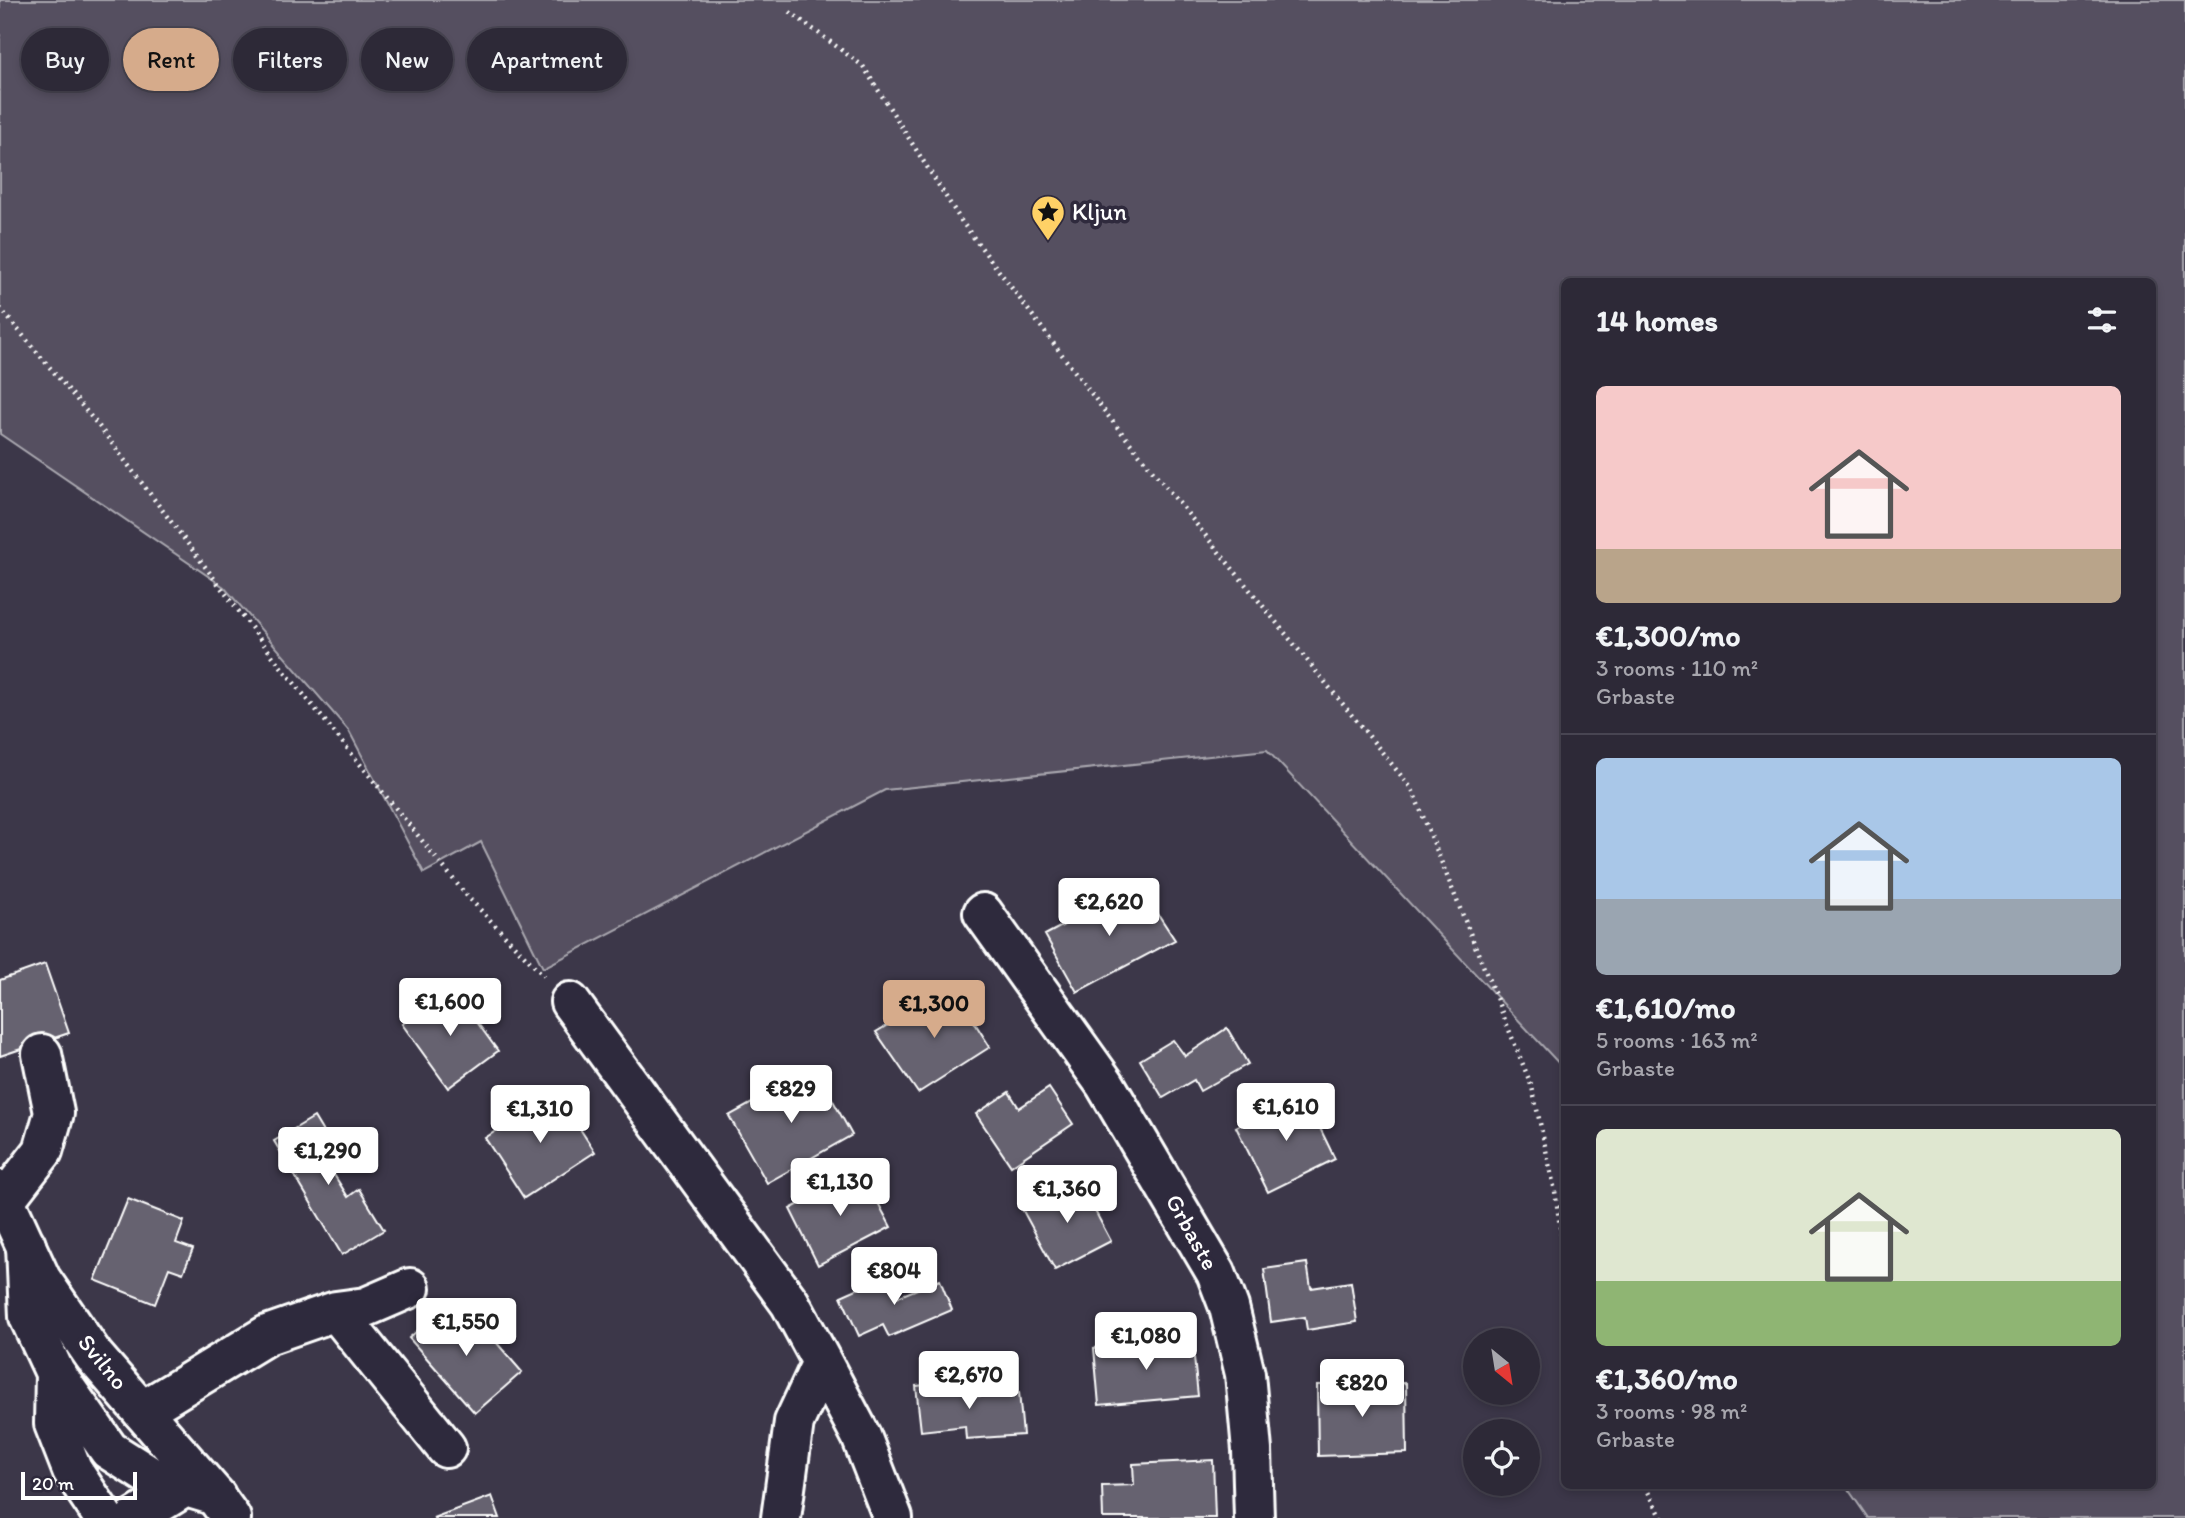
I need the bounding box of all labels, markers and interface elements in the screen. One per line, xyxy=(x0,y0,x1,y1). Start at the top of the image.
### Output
chip: Buy xyxy=(21,28,109,91)
chip: Rent xyxy=(123,28,219,91)
chip: Filters xyxy=(233,28,347,91)
chip: New xyxy=(361,28,453,91)
chip: Apartment xyxy=(467,28,627,91)
place icon: Kljun xyxy=(1029,193,1067,242)
place label: Kljun xyxy=(1072,197,1127,226)
icon: filters xyxy=(2083,301,2121,339)
text: 14 homes xyxy=(1596,302,1718,339)
icon: home xyxy=(1796,431,1922,557)
text: €1,300/mo xyxy=(1596,617,1741,654)
text: 3 rooms · 110 m² xyxy=(1596,654,1758,682)
text: Grbaste xyxy=(1596,682,1675,710)
icon: home xyxy=(1796,803,1922,929)
pin: €2,620 xyxy=(1052,878,1166,938)
text: €2,620 xyxy=(1074,887,1144,915)
pin: €1,600 xyxy=(393,978,507,1038)
pin: €1,300 xyxy=(877,981,991,1040)
text: €1,600 xyxy=(415,987,485,1015)
text: €1,300 xyxy=(899,989,969,1017)
text: €1,610/mo xyxy=(1596,989,1736,1026)
text: 5 rooms · 163 m² xyxy=(1596,1026,1758,1054)
text: Grbaste xyxy=(1596,1054,1675,1082)
pin: €829 xyxy=(750,1066,832,1125)
text: €829 xyxy=(766,1074,816,1102)
pin: €1,610 xyxy=(1229,1084,1343,1143)
pin: €1,310 xyxy=(483,1086,597,1145)
text: €1,610 xyxy=(1253,1092,1319,1120)
text: €1,310 xyxy=(507,1094,573,1122)
pin: €1,290 xyxy=(271,1128,385,1187)
text: €1,290 xyxy=(294,1136,362,1164)
pin: €1,130 xyxy=(783,1158,897,1218)
pin: €1,360 xyxy=(1010,1166,1124,1225)
text: €1,130 xyxy=(807,1167,873,1195)
text: €1,360 xyxy=(1033,1174,1101,1202)
icon: home xyxy=(1796,1174,1922,1300)
street label: Grbaste xyxy=(1160,1189,1225,1275)
pin: €804 xyxy=(853,1248,935,1307)
text: €804 xyxy=(867,1256,921,1284)
pin: €1,550 xyxy=(409,1298,523,1358)
text: €1,550 xyxy=(432,1307,500,1335)
pin: €1,080 xyxy=(1089,1312,1203,1372)
text: €1,080 xyxy=(1111,1321,1181,1349)
street label: Svilno xyxy=(72,1328,135,1395)
north arrow xyxy=(1463,1328,1540,1405)
map controls xyxy=(1463,1328,1540,1496)
pin: €2,670 xyxy=(912,1352,1026,1411)
text: €2,670 xyxy=(935,1360,1003,1388)
pin: €820 xyxy=(1321,1360,1403,1419)
text: €1,360/mo xyxy=(1596,1360,1738,1397)
text: €820 xyxy=(1336,1368,1388,1396)
text: 3 rooms · 98 m² xyxy=(1596,1397,1747,1425)
button: locate xyxy=(1463,1419,1540,1496)
text: Grbaste xyxy=(1596,1425,1675,1453)
scale bar xyxy=(21,1469,136,1501)
text: 20 m xyxy=(32,1472,74,1495)

